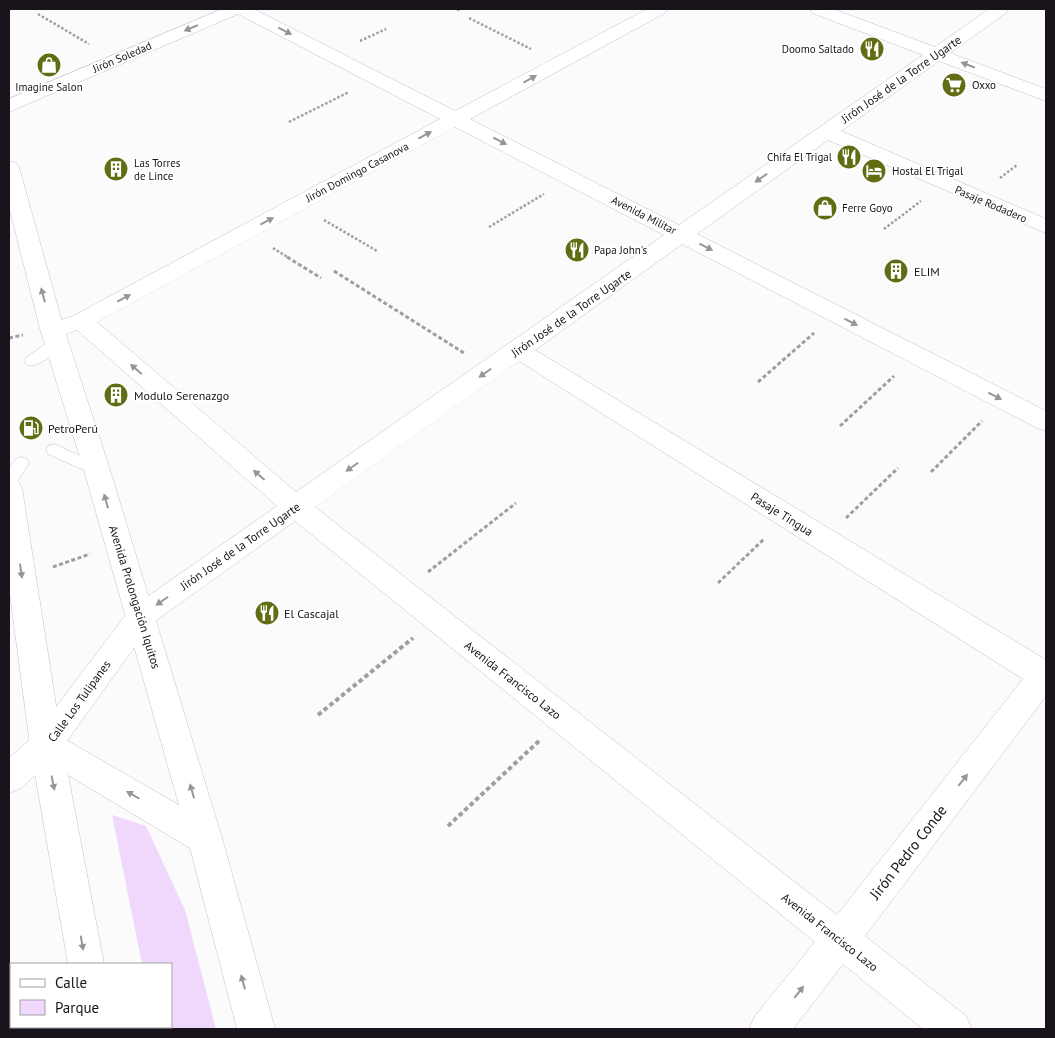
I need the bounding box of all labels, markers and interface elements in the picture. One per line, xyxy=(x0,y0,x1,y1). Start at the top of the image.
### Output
one-way arrow xyxy=(184,24,198,32)
one-way arrow xyxy=(277,27,292,35)
street label: Jirón José de la Torre Ugarte xyxy=(837,32,964,127)
restaurant icon: Doomo Saltado xyxy=(859,36,885,62)
street label: Jirón Soledad xyxy=(90,38,154,76)
place label: Doomo Saltado xyxy=(782,42,854,56)
shop icon: Imagine Salon xyxy=(36,52,62,78)
one-way arrow xyxy=(960,61,975,69)
supermarket icon: Oxxo xyxy=(941,72,967,98)
one-way arrow xyxy=(523,75,537,84)
place label: Oxxo xyxy=(972,78,996,92)
place label: Imagine Salon xyxy=(15,80,83,94)
one-way arrow xyxy=(418,131,433,139)
one-way arrow xyxy=(492,137,507,145)
street label: Jirón Domingo Casanova xyxy=(302,139,411,206)
restaurant icon: Chifa El Trigal xyxy=(836,144,862,170)
place label: Chifa El Trigal xyxy=(767,150,833,164)
building icon: Las Torres de Lince xyxy=(103,156,129,182)
place label: Las Torres de Lince xyxy=(134,156,181,183)
hotel icon: Hostal El Trigal xyxy=(861,158,887,184)
place label: Hostal El Trigal xyxy=(892,164,964,178)
one-way arrow xyxy=(754,173,767,183)
street label: Pasaje Rodadero xyxy=(953,182,1029,226)
street label: Avenida Militar xyxy=(609,193,679,237)
shop icon: Ferre Goyo xyxy=(812,195,838,221)
place label: Ferre Goyo xyxy=(842,201,893,215)
one-way arrow xyxy=(260,217,274,225)
restaurant icon: Papa John's xyxy=(564,237,590,263)
place label: Papa John's xyxy=(594,243,647,257)
one-way arrow xyxy=(699,243,714,251)
building icon: ELIM xyxy=(883,258,909,284)
place label: ELIM xyxy=(914,264,940,279)
street label: Jirón José de la Torre Ugarte xyxy=(507,266,634,361)
one-way arrow xyxy=(39,287,47,302)
one-way arrow xyxy=(117,294,131,302)
one-way arrow xyxy=(844,318,858,326)
one-way arrow xyxy=(130,364,142,375)
one-way arrow xyxy=(478,368,492,378)
building icon: Modulo Serenazgo xyxy=(103,382,129,408)
place label: Modulo Serenazgo xyxy=(134,388,229,403)
one-way arrow xyxy=(988,392,1003,400)
fuel station icon: PetroPerú xyxy=(18,415,44,441)
place label: PetroPerú xyxy=(48,421,98,436)
one-way arrow xyxy=(345,462,359,472)
one-way arrow xyxy=(253,469,265,481)
street label: Pasaje Tingua xyxy=(748,489,816,539)
one-way arrow xyxy=(102,493,110,508)
street label: Jirón José de la Torre Ugarte xyxy=(176,499,303,594)
street label: Avenida Prolongación Iquitos xyxy=(106,523,164,671)
one-way arrow xyxy=(17,563,25,579)
one-way arrow xyxy=(156,596,169,606)
restaurant icon: El Cascajal xyxy=(254,600,280,626)
place label: El Cascajal xyxy=(284,606,339,621)
street label: Avenida Francisco Lazo xyxy=(462,638,564,722)
street label: Calle Los Tulipanes xyxy=(44,657,114,745)
one-way arrow xyxy=(957,774,968,787)
one-way arrow xyxy=(49,776,57,791)
one-way arrow xyxy=(187,783,195,798)
one-way arrow xyxy=(127,791,140,800)
street label: Jirón Pedro Conde xyxy=(865,801,951,904)
street label: Avenida Francisco Lazo xyxy=(779,890,881,974)
one-way arrow xyxy=(78,936,86,952)
legend xyxy=(10,963,172,1028)
text: Calle xyxy=(55,973,87,992)
one-way arrow xyxy=(239,975,247,990)
one-way arrow xyxy=(793,986,804,999)
text: Parque xyxy=(55,998,99,1017)

